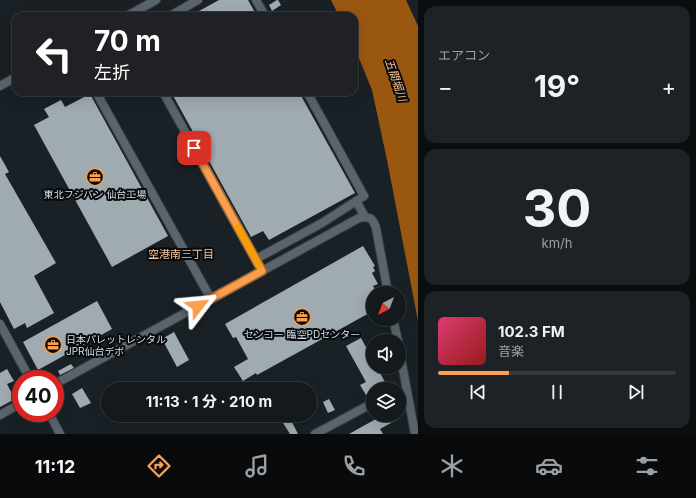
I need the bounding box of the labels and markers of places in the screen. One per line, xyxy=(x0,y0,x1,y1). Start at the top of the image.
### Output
pin xyxy=(177,131,211,165)
office icon: 東北フジパン 仙台工場 xyxy=(85,167,105,187)
place label: 東北フジパン 仙台工場 xyxy=(44,188,146,200)
office icon: センコー 臨空PDセンター xyxy=(292,307,312,327)
place label: センコー 臨空PDセンター xyxy=(244,328,360,340)
place label: 日本パレットレンタル JPR仙台デポ xyxy=(66,333,166,357)
office icon: 日本パレットレンタル JPR仙台デポ xyxy=(43,335,63,355)

